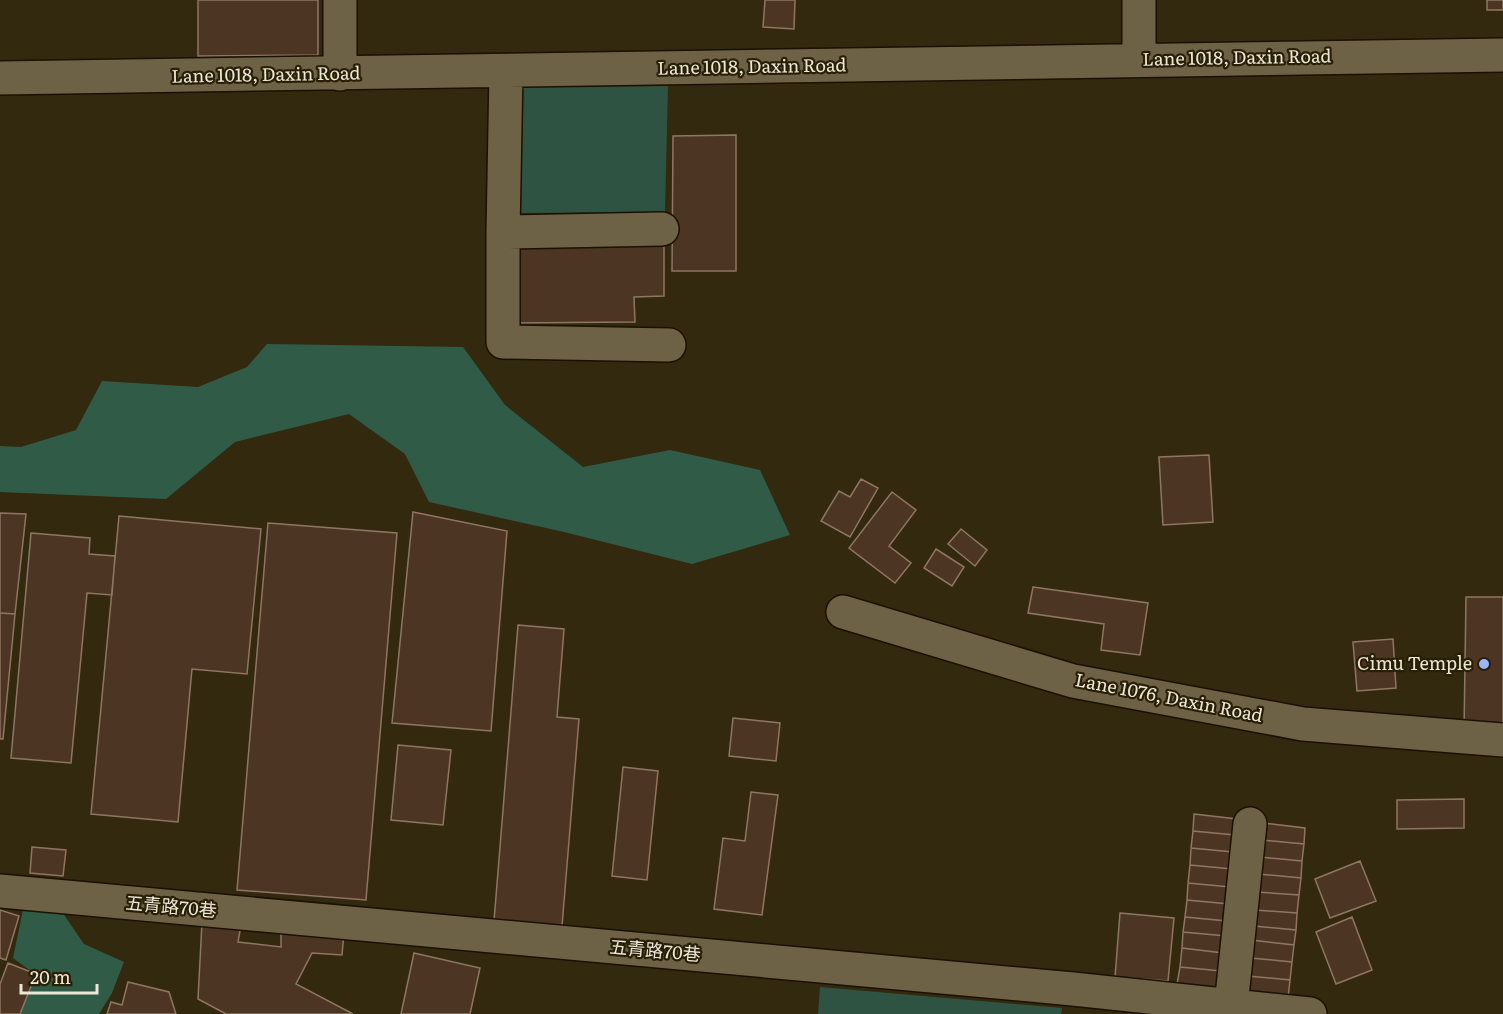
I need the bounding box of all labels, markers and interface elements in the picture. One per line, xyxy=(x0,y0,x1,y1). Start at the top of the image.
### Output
street label: Lane 1018, Daxin Road xyxy=(1142,41,1332,72)
street label: Lane 1018, Daxin Road xyxy=(657,50,847,81)
street label: Lane 1018, Daxin Road xyxy=(171,58,361,89)
place label: Cimu Temple xyxy=(1357,649,1472,676)
marker: Cimu Temple xyxy=(1477,657,1491,671)
street label: Lane 1076, Daxin Road xyxy=(1073,665,1265,728)
street label: 五青路70巷 xyxy=(124,888,218,923)
street label: 五青路70巷 xyxy=(608,932,702,967)
scale bar xyxy=(21,957,98,995)
text: 20 m xyxy=(30,963,71,990)

